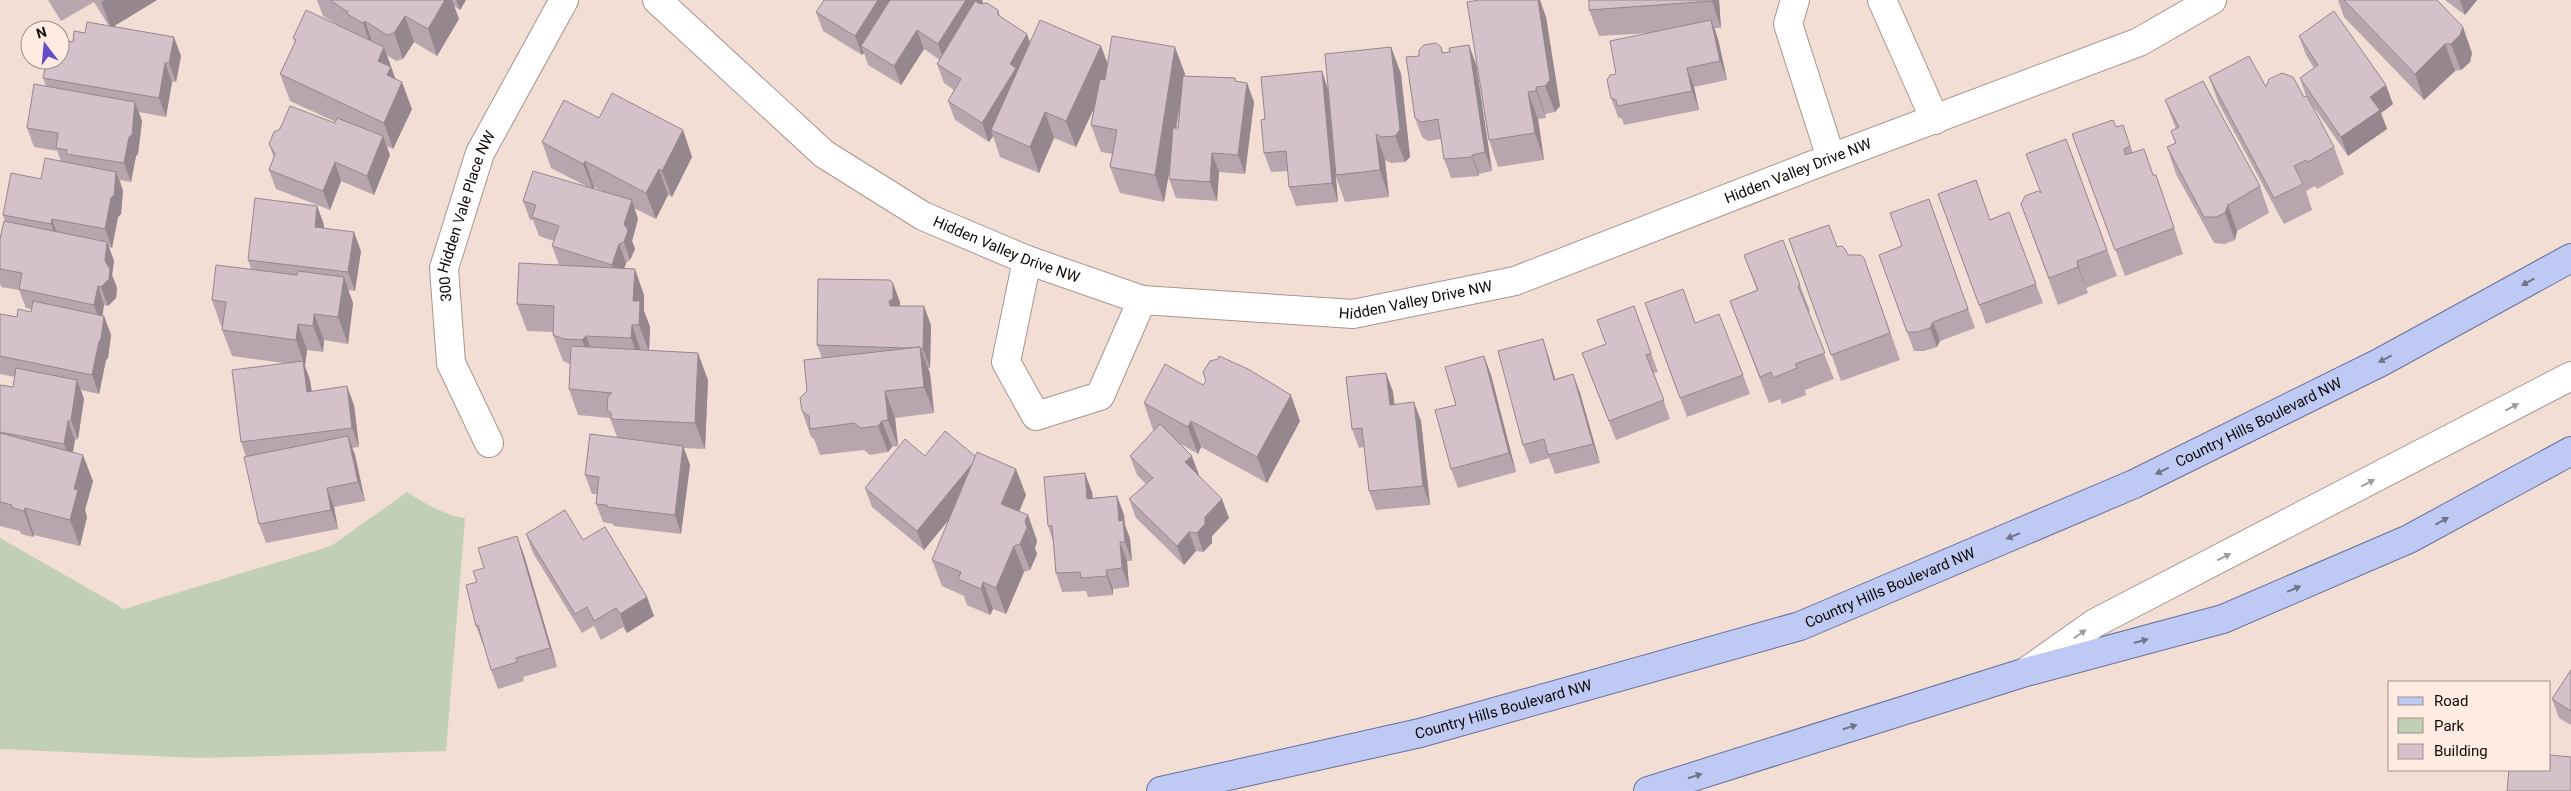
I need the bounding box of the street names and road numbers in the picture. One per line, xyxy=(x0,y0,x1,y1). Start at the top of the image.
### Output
street label: 300 Hidden Vale Place NW xyxy=(434,128,499,302)
street label: Hidden Valley Drive NW xyxy=(1722,135,1874,208)
street label: Hidden Valley Drive NW xyxy=(930,212,1082,287)
street label: Hidden Valley Drive NW xyxy=(1338,277,1494,323)
street label: Country Hills Boulevard NW xyxy=(2172,374,2345,471)
street label: Country Hills Boulevard NW xyxy=(1802,544,1978,632)
street label: Country Hills Boulevard NW xyxy=(1413,676,1594,743)

